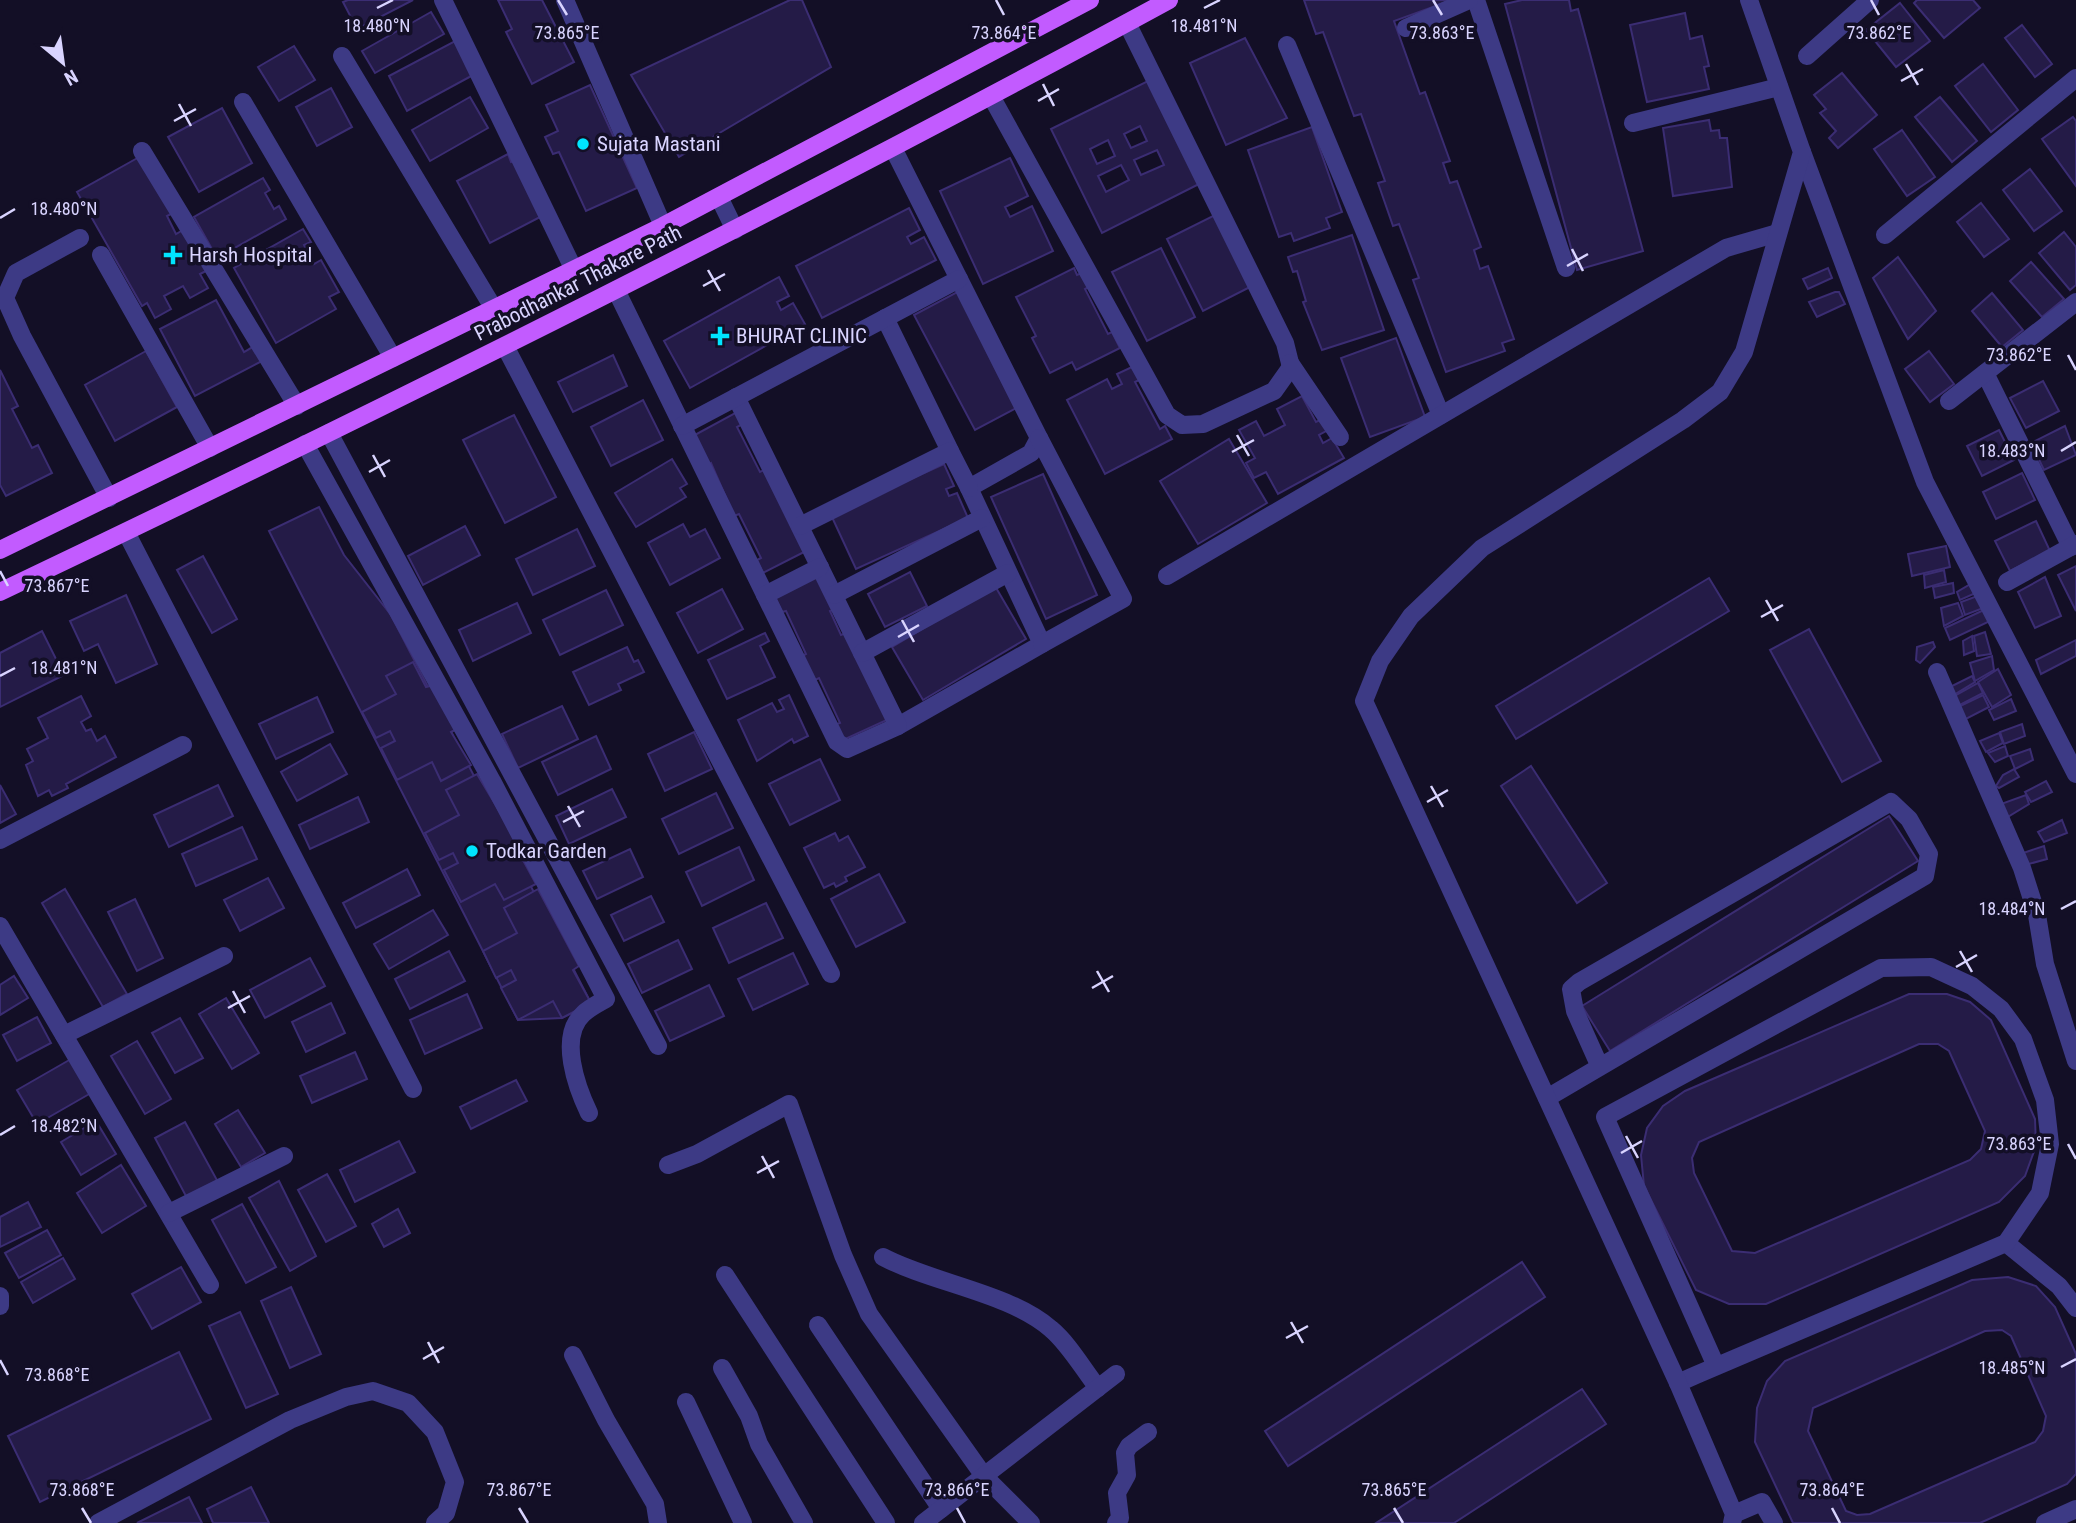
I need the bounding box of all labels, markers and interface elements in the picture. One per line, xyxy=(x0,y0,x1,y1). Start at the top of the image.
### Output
text: 18.480°N xyxy=(343,15,411,36)
text: 18.481°N xyxy=(1170,15,1238,36)
text: 73.865°E xyxy=(535,22,599,43)
text: 73.864°E xyxy=(972,22,1036,43)
text: 73.863°E xyxy=(1410,22,1474,43)
text: 73.862°E xyxy=(1847,22,1911,43)
north arrow xyxy=(28,28,98,98)
text: N xyxy=(60,65,82,90)
place label: Sujata Mastani xyxy=(597,132,721,156)
marker: Sujata Mastani xyxy=(575,136,591,152)
text: 18.480°N xyxy=(30,198,98,219)
street label: Prabodhankar Thakare Path xyxy=(470,220,686,346)
place label: Harsh Hospital xyxy=(189,243,312,267)
marker: Harsh Hospital xyxy=(163,245,183,265)
place label: BHURAT CLINIC xyxy=(736,324,867,348)
marker: BHURAT CLINIC xyxy=(710,326,730,346)
text: 73.862°E xyxy=(1987,344,2051,365)
text: 18.483°N xyxy=(1978,440,2046,461)
text: 73.867°E xyxy=(25,575,89,596)
text: 18.481°N xyxy=(30,657,98,678)
place label: Todkar Garden xyxy=(486,839,607,863)
marker: Todkar Garden xyxy=(464,843,480,859)
text: 18.484°N xyxy=(1978,898,2046,919)
text: 18.482°N xyxy=(30,1115,98,1136)
text: 73.863°E xyxy=(1987,1133,2051,1154)
text: 18.485°N xyxy=(1978,1357,2046,1378)
text: 73.868°E xyxy=(25,1364,89,1385)
text: 73.868°E xyxy=(50,1479,114,1500)
text: 73.867°E xyxy=(487,1479,551,1500)
text: 73.866°E xyxy=(925,1479,989,1500)
text: 73.865°E xyxy=(1362,1479,1426,1500)
text: 73.864°E xyxy=(1800,1479,1864,1500)

